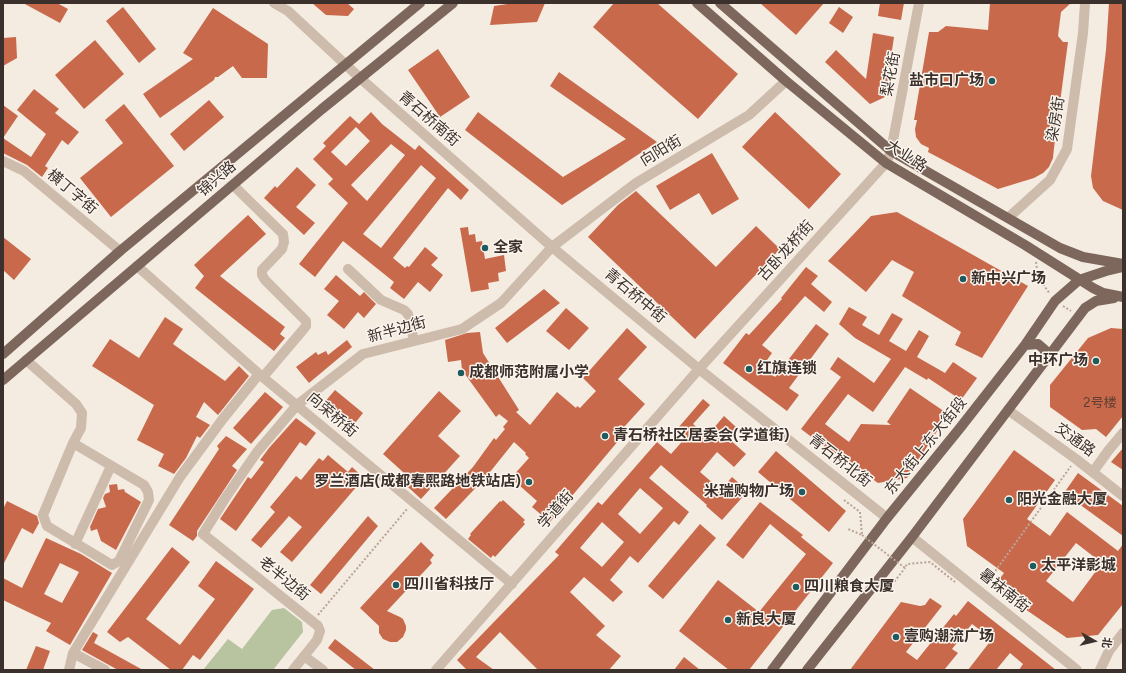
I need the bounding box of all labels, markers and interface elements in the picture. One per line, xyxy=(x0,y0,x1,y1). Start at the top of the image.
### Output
street label: 梨花街 xyxy=(878,50,904,98)
place label: 盐市口广场 xyxy=(909,72,984,90)
marker: 盐市口广场 xyxy=(987,76,997,86)
street label: 青石桥南街 xyxy=(395,88,463,150)
street label: 染房街 xyxy=(1044,95,1068,143)
street label: 向阳街 xyxy=(637,132,685,170)
street label: 大业路 xyxy=(882,136,930,176)
street label: 锦兴路 xyxy=(194,157,240,201)
street label: 横丁字街 xyxy=(43,166,101,218)
street label: 古卧龙桥街 xyxy=(754,217,818,285)
place label: 全家 xyxy=(493,239,523,257)
marker: 全家 xyxy=(480,243,490,253)
street label: 青石桥中街 xyxy=(600,265,670,327)
place label: 新中兴广场 xyxy=(971,270,1046,288)
marker: 新中兴广场 xyxy=(958,274,968,284)
street label: 新半边街 xyxy=(366,314,428,346)
place label: 中环广场 xyxy=(1028,352,1088,370)
marker: 中环广场 xyxy=(1091,356,1101,366)
place label: 红旗连锁 xyxy=(757,360,817,378)
place label: 成都师范附属小学 xyxy=(469,364,589,382)
marker: 红旗连锁 xyxy=(744,364,754,374)
marker: 成都师范附属小学 xyxy=(456,368,466,378)
street label: 向荣桥街 xyxy=(303,389,361,441)
street label: 东大街上东大街段 xyxy=(881,394,971,498)
house number: 2号楼 xyxy=(1083,395,1117,411)
street label: 交通路 xyxy=(1052,419,1098,461)
place label: 青石桥社区居委会(学道街) xyxy=(613,427,789,445)
marker: 青石桥社区居委会(学道街) xyxy=(600,431,610,441)
street label: 青石桥北街 xyxy=(805,431,875,491)
place label: 罗兰酒店(成都春熙路地铁站店) xyxy=(315,473,521,491)
marker: 罗兰酒店(成都春熙路地铁站店) xyxy=(524,477,534,487)
place label: 米瑞购物广场 xyxy=(704,483,794,501)
street label: 学道街 xyxy=(534,487,578,533)
marker: 米瑞购物广场 xyxy=(797,487,807,497)
place label: 阳光金融大厦 xyxy=(1017,491,1107,509)
marker: 阳光金融大厦 xyxy=(1004,495,1014,505)
street label: 老半边街 xyxy=(255,553,313,605)
place label: 太平洋影城 xyxy=(1041,557,1116,575)
marker: 太平洋影城 xyxy=(1028,561,1038,571)
street label: 暑袜南街 xyxy=(975,565,1033,617)
place label: 四川省科技厅 xyxy=(404,576,494,594)
place label: 四川粮食大厦 xyxy=(804,578,894,596)
marker: 四川省科技厅 xyxy=(391,580,401,590)
marker: 四川粮食大厦 xyxy=(791,582,801,592)
place label: 新良大厦 xyxy=(736,611,796,629)
marker: 新良大厦 xyxy=(723,615,733,625)
north arrow xyxy=(1074,621,1114,661)
place label: 壹购潮流广场 xyxy=(904,628,994,646)
marker: 壹购潮流广场 xyxy=(891,632,901,642)
text: 北 xyxy=(1099,636,1114,649)

